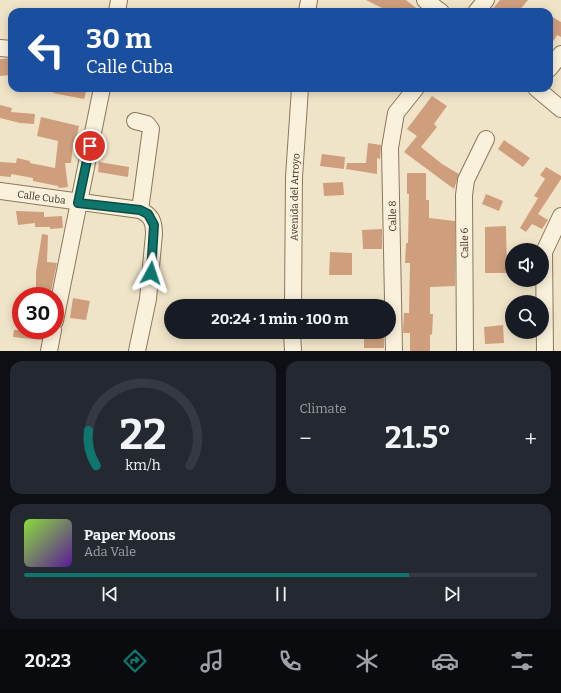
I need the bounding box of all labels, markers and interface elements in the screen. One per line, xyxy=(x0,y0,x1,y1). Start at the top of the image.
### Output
text: 30 m xyxy=(86,22,152,55)
icon: left xyxy=(20,24,72,76)
text: Calle Cuba xyxy=(86,56,173,78)
pin xyxy=(73,129,107,163)
icon: arrive xyxy=(79,135,101,157)
street label: Avenida del Arroyo xyxy=(289,153,303,241)
street label: Calle Cuba xyxy=(17,188,67,207)
street label: Calle 8 xyxy=(387,200,399,232)
street label: Calle 6 xyxy=(459,227,471,258)
map controls xyxy=(505,243,549,339)
button: sound xyxy=(505,243,549,287)
position arrow xyxy=(130,252,172,294)
speed limit sign: 30 xyxy=(12,287,64,339)
button: search xyxy=(505,295,549,339)
text: 20:24 · 1 min · 100 m xyxy=(211,310,349,328)
text: Climate xyxy=(300,401,346,416)
text: 22 xyxy=(119,409,166,459)
text: 21.5° xyxy=(385,420,451,456)
text: − xyxy=(300,425,312,452)
text: + xyxy=(524,425,537,452)
text: km/h xyxy=(125,456,161,473)
text: Paper Moons xyxy=(84,526,176,544)
text: Ada Vale xyxy=(84,544,136,559)
icon: previous xyxy=(99,583,121,605)
icon: pause xyxy=(270,583,292,605)
icon: next xyxy=(441,583,463,605)
icon: directions xyxy=(121,647,149,675)
icon: music xyxy=(198,647,226,675)
icon: phone xyxy=(276,647,304,675)
icon: climate xyxy=(353,647,381,675)
icon: car xyxy=(431,647,459,675)
icon: filters xyxy=(508,647,536,675)
text: 20:23 xyxy=(25,650,71,672)

